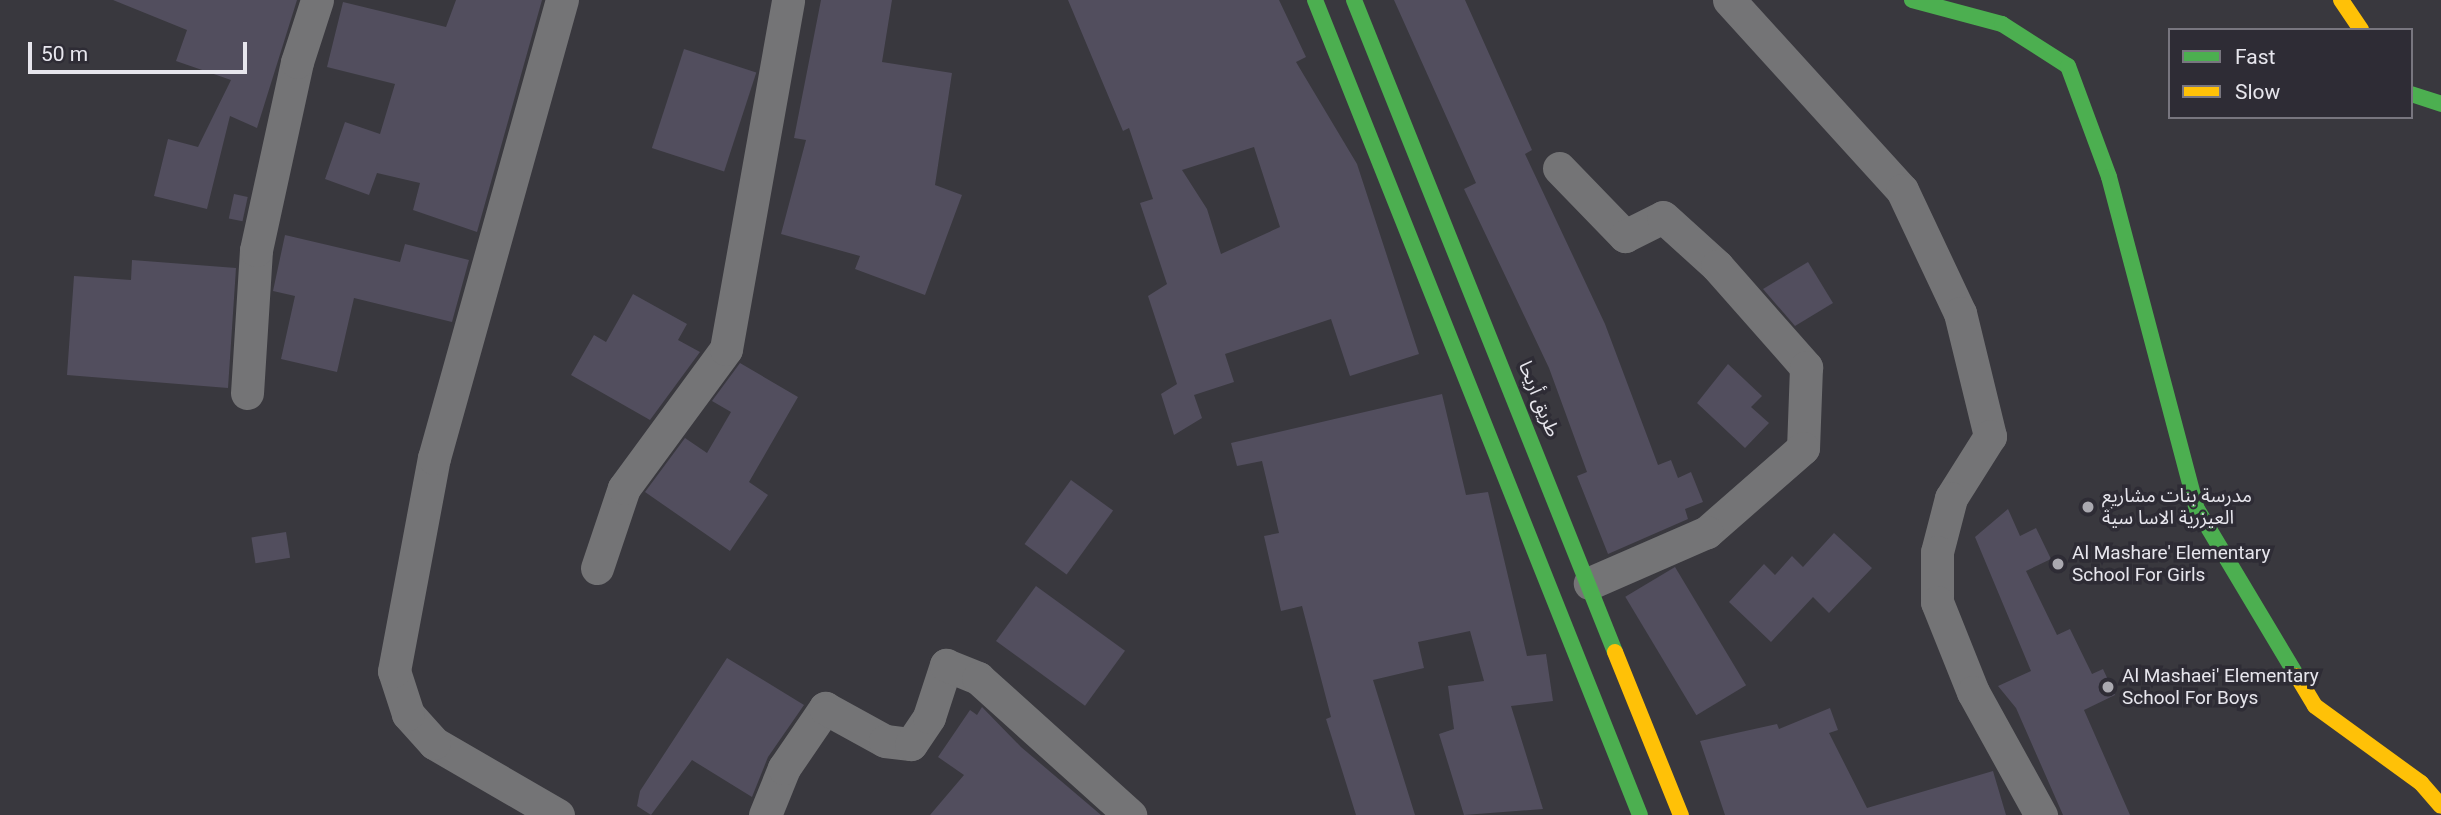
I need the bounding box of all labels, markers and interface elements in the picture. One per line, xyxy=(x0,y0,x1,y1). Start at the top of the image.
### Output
scale bar xyxy=(32,28,250,72)
legend xyxy=(2168,28,2413,119)
text: 50 m xyxy=(41,42,88,66)
text: Fast xyxy=(2235,45,2275,69)
text: Slow xyxy=(2235,80,2280,104)
street label: طريق أريحا xyxy=(1513,358,1565,440)
place label: مدرسة بنات مشاريع العيزرية الاسا سية xyxy=(2102,485,2252,529)
marker: مدرسة بنات مشاريع العيزرية الاسا سية xyxy=(2080,499,2096,515)
place label: Al Mashare' Elementary School For Girls xyxy=(2072,542,2270,586)
marker: Al Mashare' Elementary School For Girls xyxy=(2050,556,2066,572)
place label: Al Mashaei' Elementary School For Boys xyxy=(2122,665,2319,709)
marker: Al Mashaei' Elementary School For Boys xyxy=(2100,679,2116,695)

